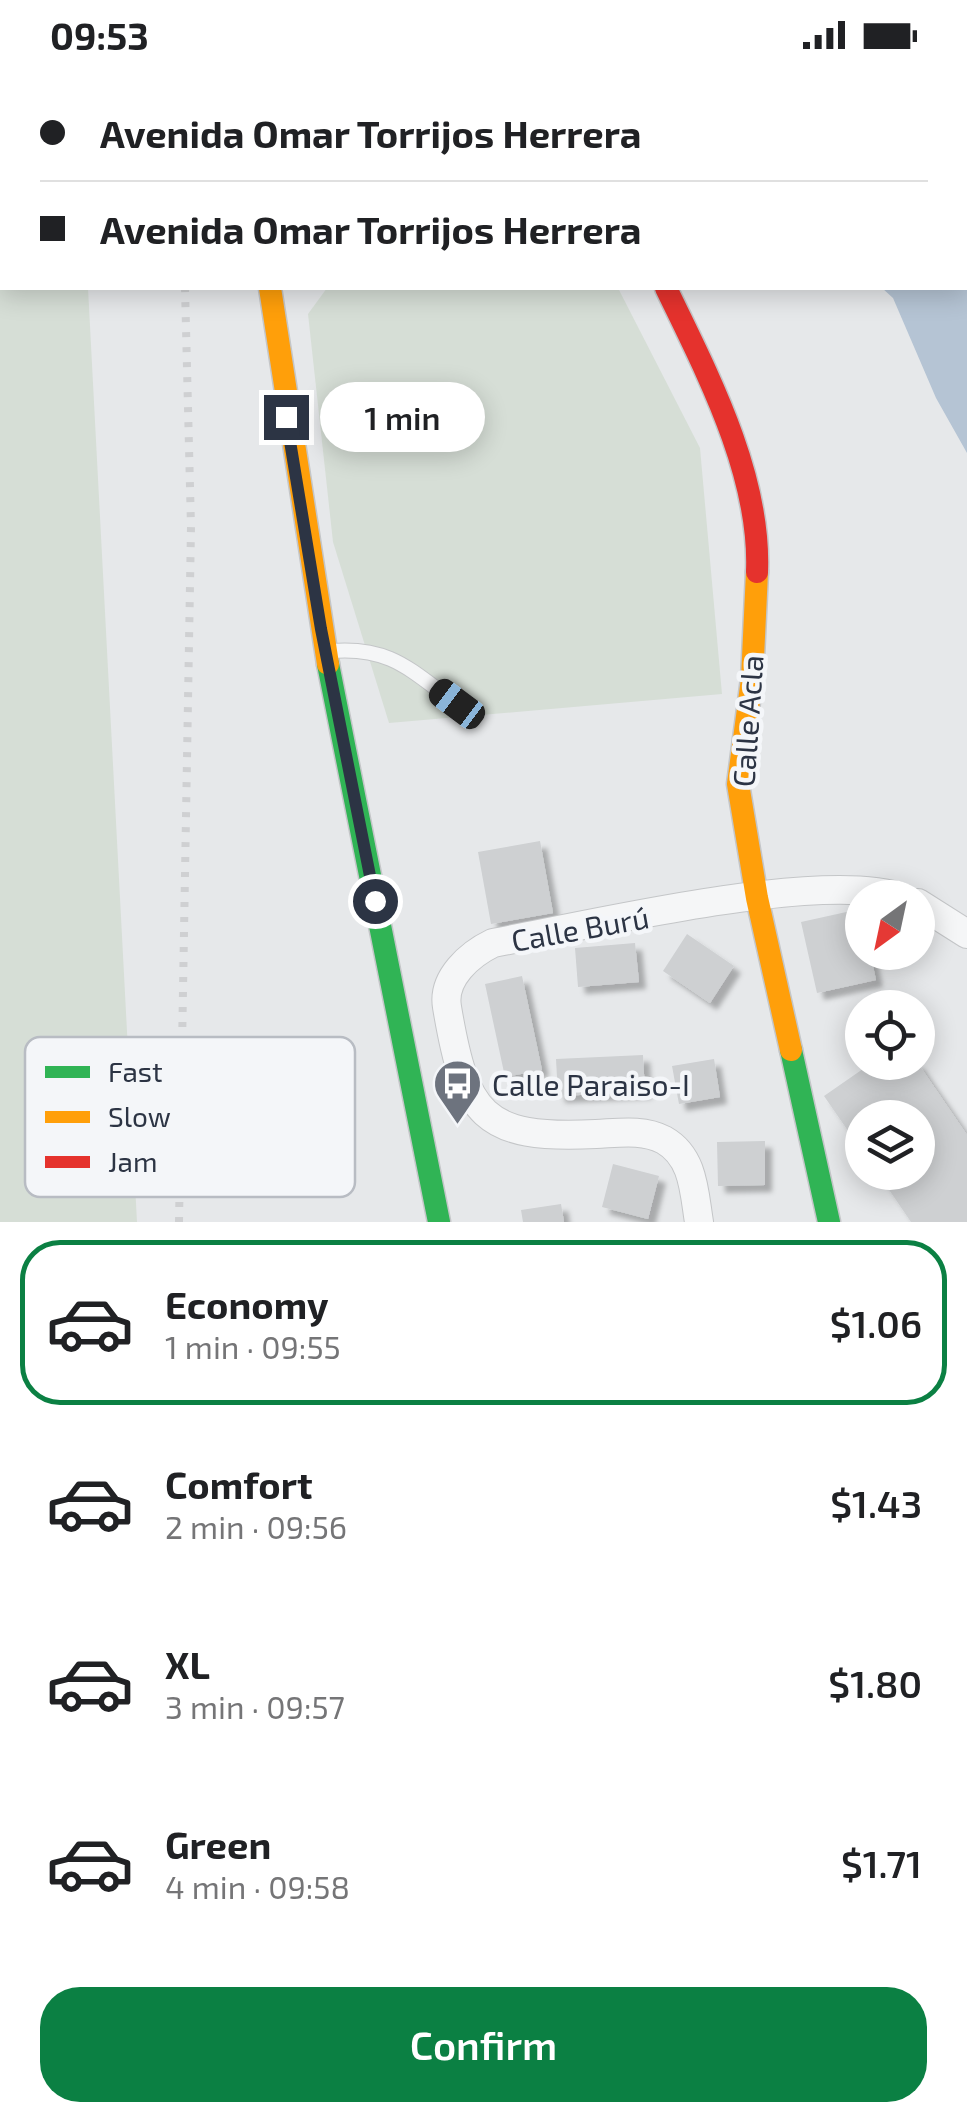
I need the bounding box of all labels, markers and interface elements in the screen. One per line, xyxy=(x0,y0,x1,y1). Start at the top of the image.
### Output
text: 09:53 xyxy=(50,12,149,58)
text: Avenida Omar Torrijos Herrera xyxy=(100,110,641,156)
text: Avenida Omar Torrijos Herrera xyxy=(100,206,641,252)
callout: 1 min xyxy=(321,382,486,452)
route end xyxy=(264,395,309,440)
text: 1 min xyxy=(365,398,440,436)
street label: Calle Acla xyxy=(724,654,770,788)
car xyxy=(424,674,490,734)
route start xyxy=(353,879,398,924)
north arrow xyxy=(845,880,935,970)
map controls xyxy=(845,880,935,1190)
street label: Calle Burú xyxy=(508,898,652,958)
button: locate xyxy=(845,990,935,1080)
legend xyxy=(25,1037,355,1197)
text: Fast xyxy=(108,1054,163,1088)
bus stop icon: Calle Paraiso-I xyxy=(431,1058,483,1126)
place label: Calle Paraiso-I xyxy=(492,1066,690,1102)
text: Slow xyxy=(108,1099,171,1133)
button: layers xyxy=(845,1100,935,1190)
text: Jam xyxy=(108,1144,157,1178)
icon: car xyxy=(45,1278,135,1368)
text: Economy xyxy=(165,1281,329,1327)
text: $1.06 xyxy=(830,1300,922,1346)
text: 1 min · 09:55 xyxy=(165,1327,341,1365)
icon: car xyxy=(45,1458,135,1548)
text: Comfort xyxy=(165,1461,313,1507)
text: $1.43 xyxy=(830,1480,922,1526)
text: 2 min · 09:56 xyxy=(165,1507,347,1545)
icon: car xyxy=(45,1638,135,1728)
text: XL xyxy=(165,1641,210,1687)
text: $1.80 xyxy=(828,1660,922,1706)
text: 3 min · 09:57 xyxy=(165,1687,345,1725)
icon: car xyxy=(45,1818,135,1908)
text: Green xyxy=(165,1821,271,1867)
text: $1.71 xyxy=(841,1840,922,1886)
text: 4 min · 09:58 xyxy=(165,1867,350,1905)
button: Confirm xyxy=(40,1987,927,2102)

